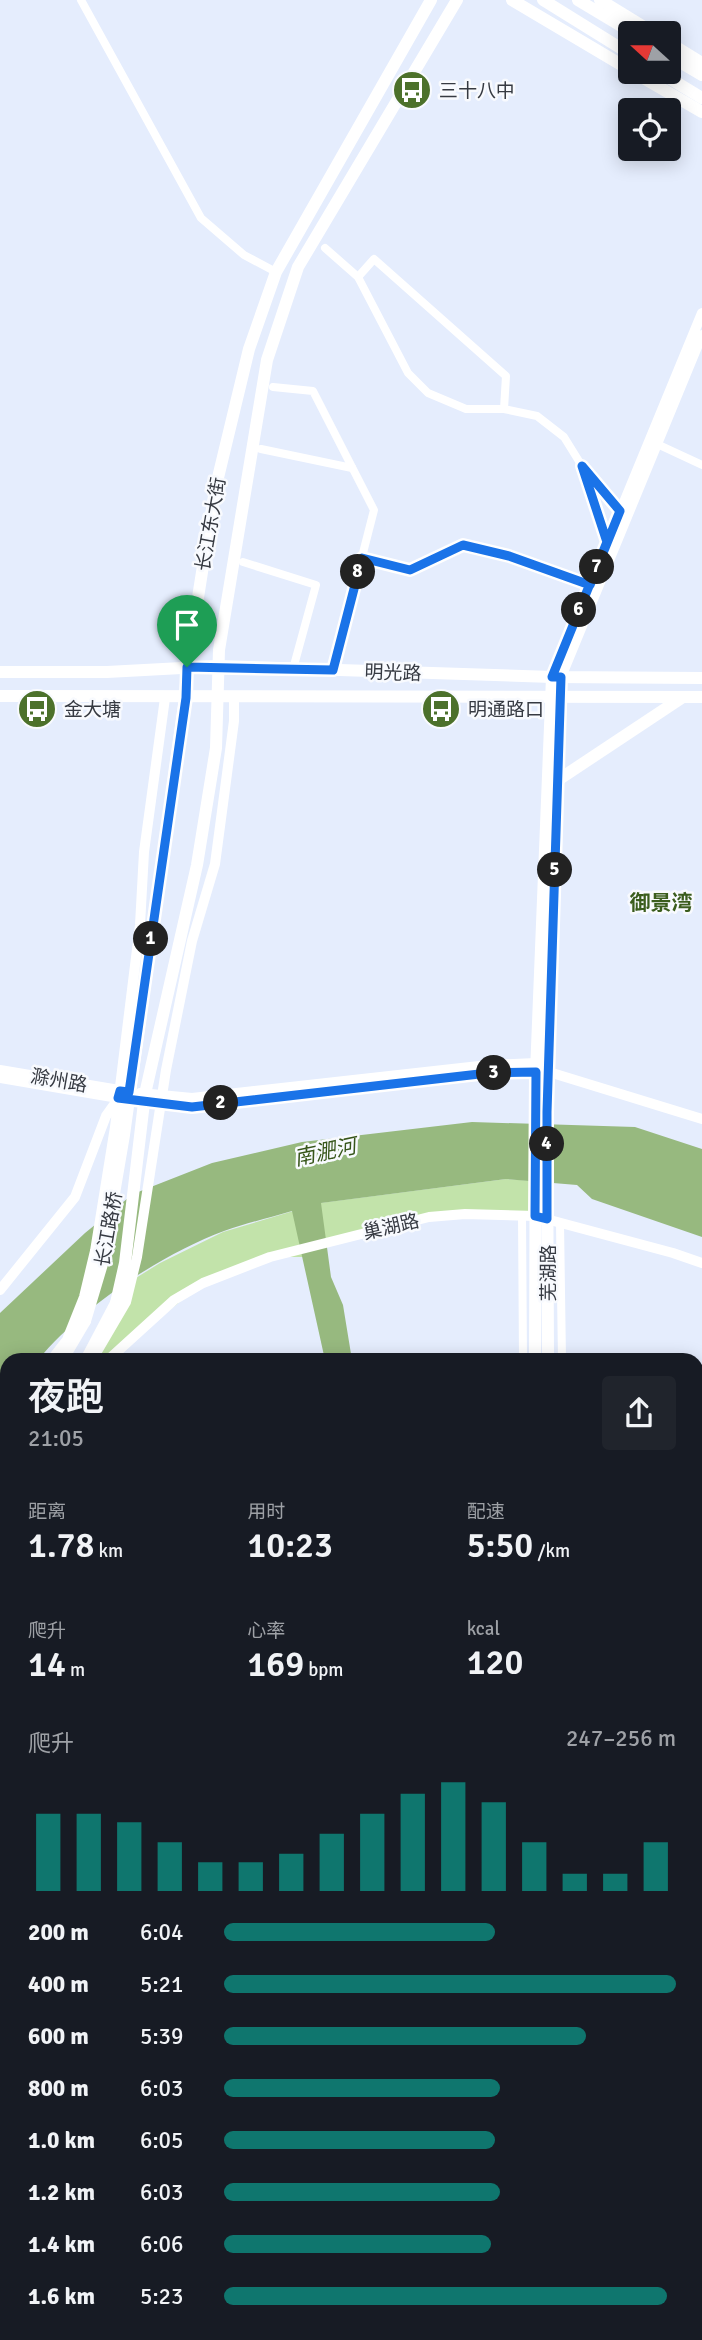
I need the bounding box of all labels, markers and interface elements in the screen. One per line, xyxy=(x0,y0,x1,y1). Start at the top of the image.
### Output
north arrow xyxy=(618,21,681,84)
map controls xyxy=(618,21,681,161)
bus stop icon: 三十八中 xyxy=(391,69,433,111)
place label: 三十八中 xyxy=(439,79,515,103)
button: locate xyxy=(618,98,681,161)
street label: 长江东大街 xyxy=(191,475,231,573)
pin: 7 xyxy=(580,550,614,584)
pin: 8 xyxy=(340,554,376,590)
text: 7 xyxy=(591,554,602,578)
text: 8 xyxy=(352,559,363,583)
pin: 6 xyxy=(562,592,596,628)
pin xyxy=(157,595,217,667)
text: 6 xyxy=(573,597,584,621)
icon: arrive xyxy=(168,606,206,644)
street label: 明光路 xyxy=(364,660,422,686)
bus stop icon: 金大塘 xyxy=(16,688,58,730)
bus stop icon: 明通路口 xyxy=(420,688,462,730)
place label: 金大塘 xyxy=(64,698,121,722)
place label: 明通路口 xyxy=(468,698,544,722)
pin: 5 xyxy=(538,852,572,888)
text: 5 xyxy=(549,857,560,881)
district label: 御景湾 xyxy=(630,890,693,916)
pin: 1 xyxy=(134,922,168,956)
text: 1 xyxy=(145,926,156,950)
pin: 3 xyxy=(476,1056,512,1090)
text: 3 xyxy=(488,1060,499,1084)
street label: 滁州路 xyxy=(29,1064,89,1098)
pin: 2 xyxy=(204,1086,238,1120)
text: 2 xyxy=(215,1090,226,1114)
pin: 4 xyxy=(530,1126,564,1162)
text: 4 xyxy=(541,1131,552,1155)
water label: 南淝河 xyxy=(291,1132,362,1171)
street label: 长江路桥 xyxy=(91,1190,127,1269)
street label: 巢湖路 xyxy=(361,1209,422,1245)
street label: 芜湖路 xyxy=(537,1244,561,1302)
text: 夜跑 xyxy=(28,1374,104,1421)
button: share xyxy=(602,1376,676,1450)
text: 21:05 xyxy=(28,1424,84,1453)
text: 距离 xyxy=(28,1500,66,1524)
text: 用时 xyxy=(247,1500,285,1524)
text: 配速 xyxy=(467,1500,505,1524)
text: 1.78 xyxy=(28,1524,94,1567)
text: 10:23 xyxy=(247,1524,333,1567)
text: 5:50 xyxy=(467,1524,533,1567)
text: km xyxy=(94,1539,123,1563)
text: /km xyxy=(533,1539,570,1563)
text: kcal xyxy=(467,1617,500,1641)
text: 爬升 xyxy=(28,1619,66,1643)
text: 心率 xyxy=(247,1619,285,1643)
text: 120 xyxy=(467,1641,523,1684)
text: 14 xyxy=(28,1643,66,1686)
text: 169 xyxy=(247,1643,304,1686)
text: m xyxy=(66,1658,85,1682)
text: bpm xyxy=(304,1658,343,1682)
text: 247–256 m xyxy=(566,1724,676,1753)
text: 爬升 xyxy=(28,1729,74,1758)
text: 200 m xyxy=(28,1918,89,1947)
text: 6:04 xyxy=(140,1918,183,1947)
text: 400 m xyxy=(28,1970,89,1999)
text: 5:21 xyxy=(140,1970,183,1999)
text: 600 m xyxy=(28,2022,89,2051)
text: 5:39 xyxy=(140,2022,183,2051)
text: 800 m xyxy=(28,2074,89,2103)
text: 6:03 xyxy=(140,2074,183,2103)
text: 1.0 km xyxy=(28,2126,95,2155)
text: 6:05 xyxy=(140,2126,183,2155)
text: 1.2 km xyxy=(28,2178,95,2207)
text: 6:03 xyxy=(140,2178,183,2207)
text: 1.4 km xyxy=(28,2230,95,2259)
text: 6:06 xyxy=(140,2230,183,2259)
text: 1.6 km xyxy=(28,2282,95,2311)
text: 5:23 xyxy=(140,2282,183,2311)

